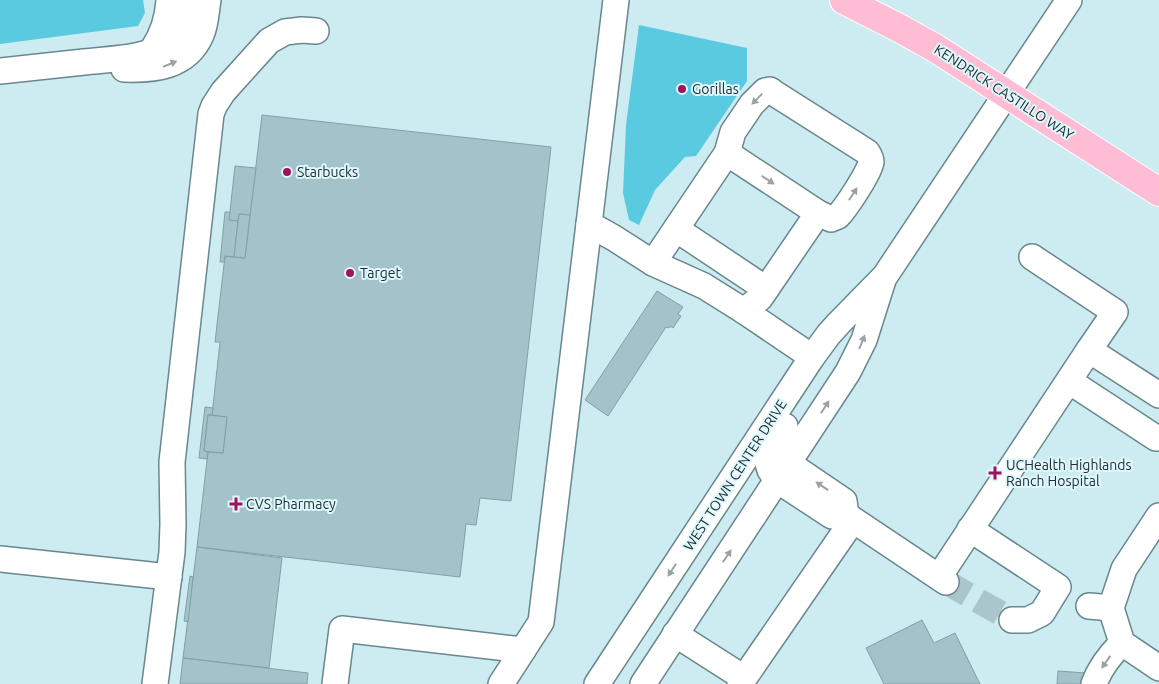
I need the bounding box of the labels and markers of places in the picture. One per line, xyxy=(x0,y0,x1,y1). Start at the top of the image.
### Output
place label: Gorillas xyxy=(692,81,739,97)
marker: Gorillas xyxy=(676,83,688,95)
place label: Starbucks xyxy=(297,164,358,180)
marker: Starbucks xyxy=(281,166,293,178)
place label: Target xyxy=(360,265,402,281)
marker: Target xyxy=(344,267,356,279)
place label: UCHealth Highlands Ranch Hospital xyxy=(1006,457,1132,489)
marker: UCHealth Highlands Ranch Hospital xyxy=(988,466,1002,480)
place label: CVS Pharmacy xyxy=(246,496,336,512)
marker: CVS Pharmacy xyxy=(230,498,242,510)

